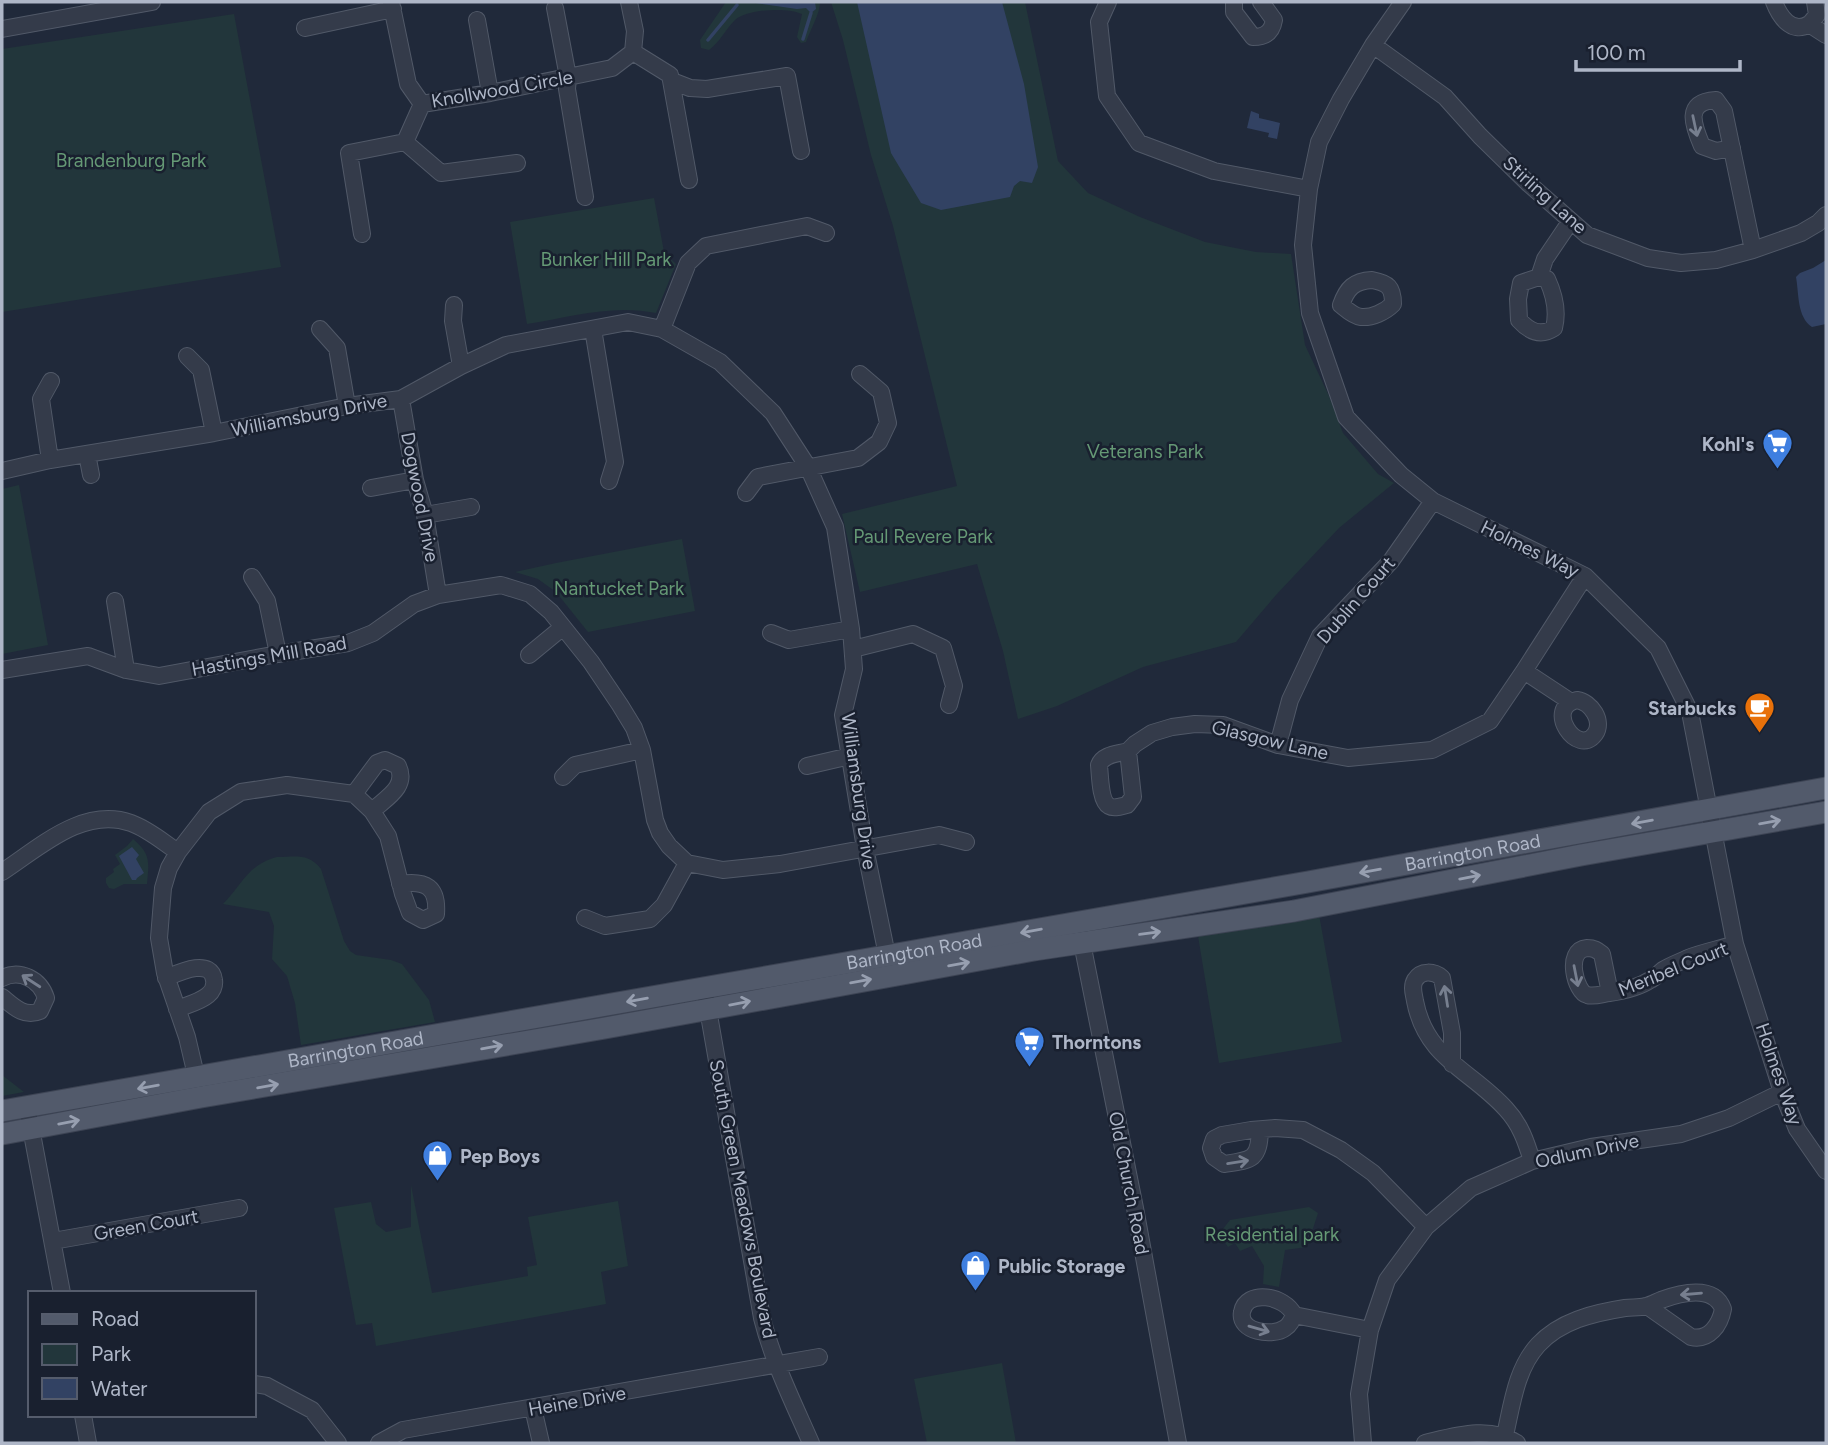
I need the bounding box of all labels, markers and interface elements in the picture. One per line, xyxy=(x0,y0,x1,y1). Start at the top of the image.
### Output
scale bar xyxy=(1576,28,1741,72)
text: 100 m xyxy=(1587,40,1646,65)
street label: Knollwood Circle xyxy=(429,65,575,113)
one-way arrow xyxy=(1689,114,1703,137)
park label: Brandenburg Park xyxy=(56,149,207,172)
street label: Stirling Lane xyxy=(1498,151,1592,239)
park label: Bunker Hill Park xyxy=(540,248,672,271)
street label: Williamsburg Drive xyxy=(229,389,389,441)
supermarket icon: Kohl's xyxy=(1760,427,1794,471)
street label: Dogwood Drive xyxy=(396,430,444,564)
place label: Kohl's xyxy=(1702,433,1754,456)
park label: Veterans Park xyxy=(1087,440,1204,463)
street label: Holmes Way xyxy=(1477,515,1583,583)
park label: Paul Revere Park xyxy=(853,525,994,548)
street label: Dublin Court xyxy=(1312,552,1400,648)
park label: Nantucket Park xyxy=(554,577,685,600)
street label: Hastings Mill Road xyxy=(190,631,348,681)
cafe icon: Starbucks xyxy=(1742,691,1776,735)
place label: Starbucks xyxy=(1648,697,1736,720)
street label: Williamsburg Drive xyxy=(837,711,881,871)
street label: Glasgow Lane xyxy=(1209,715,1331,765)
one-way arrow xyxy=(1758,815,1781,829)
one-way arrow xyxy=(1631,816,1654,829)
street label: Barrington Road xyxy=(1403,829,1542,876)
one-way arrow xyxy=(1359,865,1382,878)
one-way arrow xyxy=(1458,869,1481,883)
one-way arrow xyxy=(1020,925,1043,938)
one-way arrow xyxy=(1138,926,1161,939)
street label: Barrington Road xyxy=(844,928,984,974)
street label: Meribel Court xyxy=(1615,936,1731,1002)
one-way arrow xyxy=(947,957,970,970)
one-way arrow xyxy=(1570,964,1584,987)
one-way arrow xyxy=(22,974,41,988)
one-way arrow xyxy=(849,974,872,987)
one-way arrow xyxy=(1439,985,1452,1008)
one-way arrow xyxy=(626,994,649,1008)
one-way arrow xyxy=(728,996,751,1009)
street label: Holmes Way xyxy=(1751,1020,1807,1128)
supermarket icon: Thorntons xyxy=(1012,1025,1046,1069)
street label: Barrington Road xyxy=(286,1026,425,1072)
place label: Thorntons xyxy=(1052,1031,1141,1054)
one-way arrow xyxy=(480,1040,503,1053)
street label: South Green Meadows Boulevard xyxy=(705,1058,781,1340)
one-way arrow xyxy=(256,1079,279,1092)
one-way arrow xyxy=(137,1081,160,1094)
street label: Old Church Road xyxy=(1104,1109,1154,1257)
one-way arrow xyxy=(57,1115,80,1128)
street label: Odlum Drive xyxy=(1533,1129,1641,1173)
shop icon: Pep Boys xyxy=(420,1139,454,1183)
place label: Pep Boys xyxy=(460,1145,540,1168)
one-way arrow xyxy=(1226,1155,1249,1168)
street label: Green Court xyxy=(92,1204,200,1246)
park label: Residential park xyxy=(1205,1223,1340,1246)
shop icon: Public Storage xyxy=(958,1249,992,1293)
place label: Public Storage xyxy=(998,1255,1126,1278)
one-way arrow xyxy=(1680,1288,1703,1301)
legend xyxy=(28,1291,256,1417)
text: Road xyxy=(91,1306,139,1331)
one-way arrow xyxy=(1247,1323,1269,1336)
text: Park xyxy=(91,1341,132,1366)
text: Water xyxy=(91,1376,147,1401)
street label: Heine Drive xyxy=(526,1381,628,1421)

